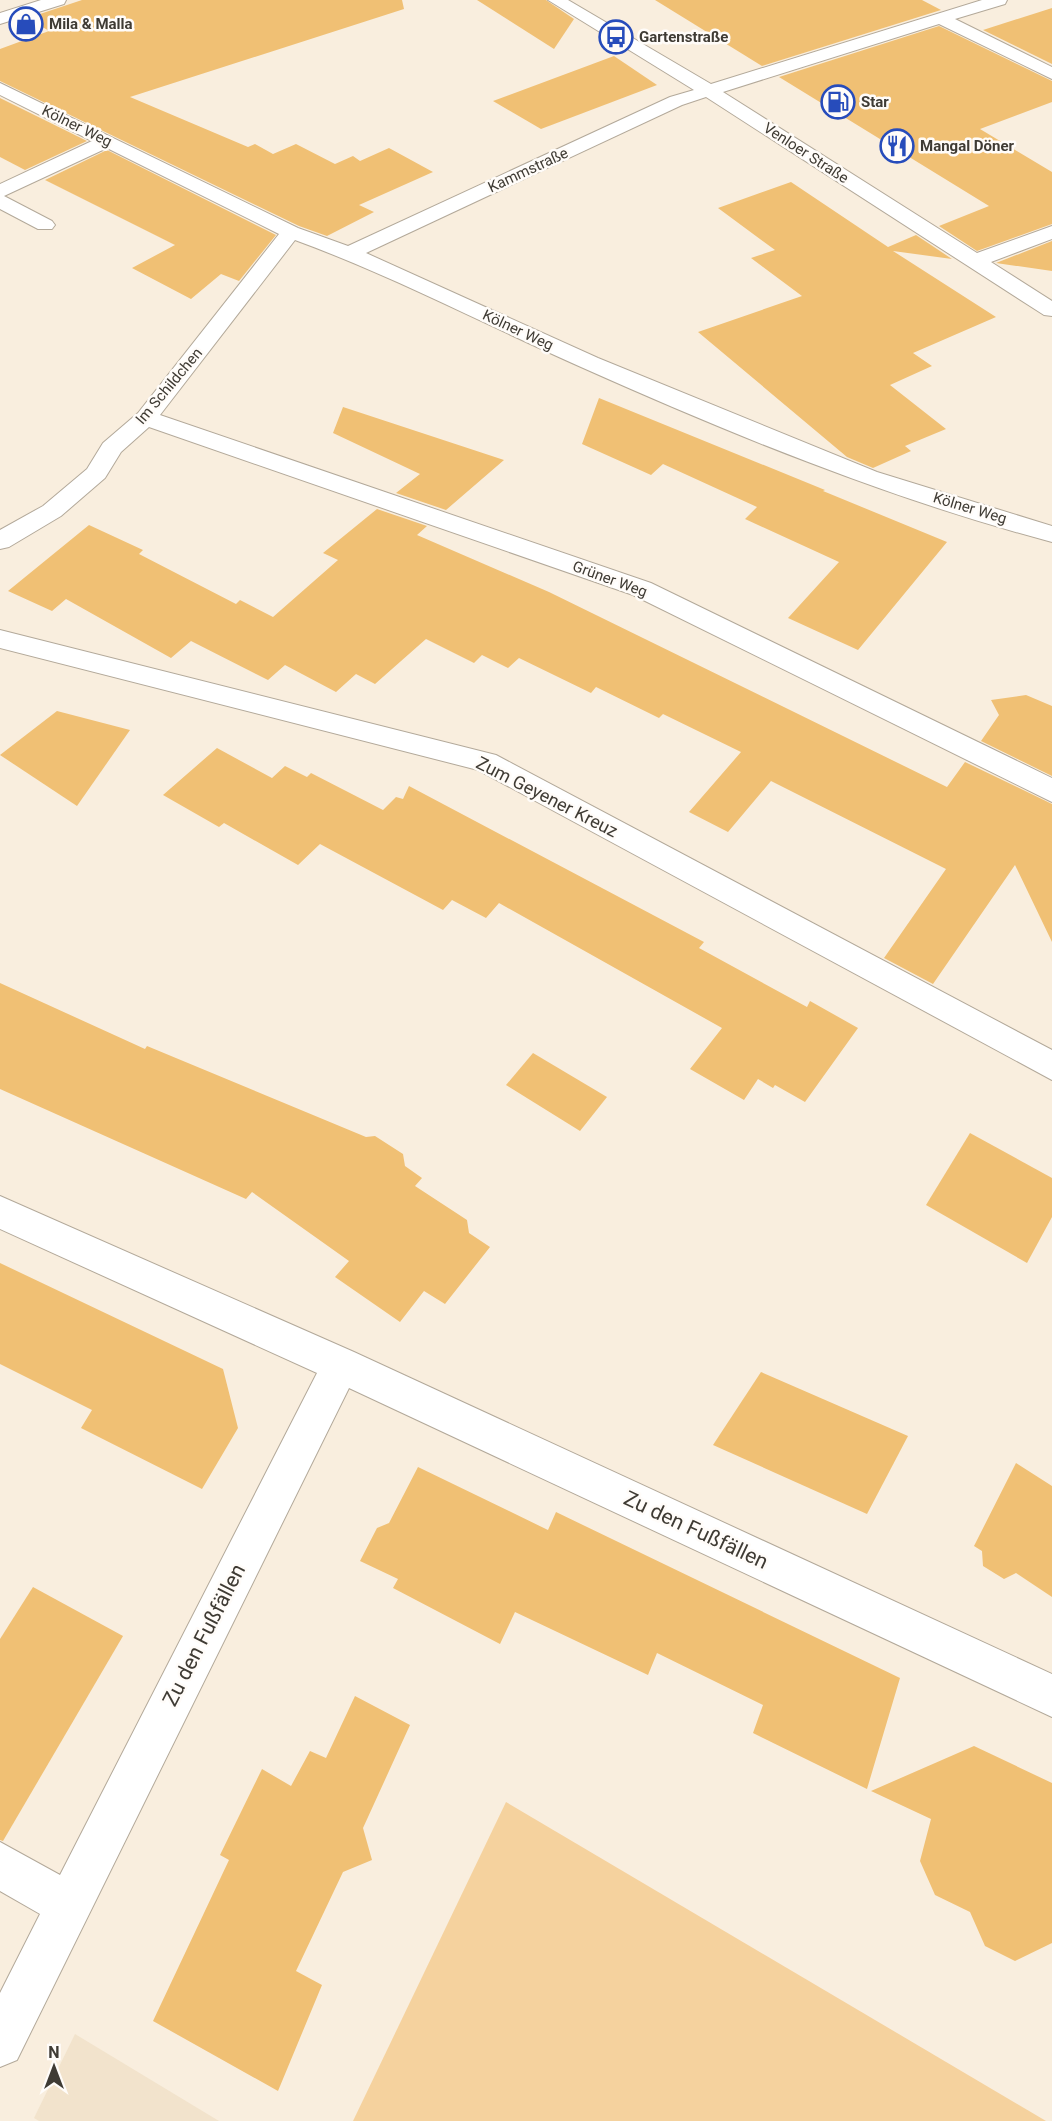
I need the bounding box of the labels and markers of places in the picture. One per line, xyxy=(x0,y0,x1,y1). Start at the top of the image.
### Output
shop icon: Mila & Malla xyxy=(8,6,44,42)
place label: Mila & Malla xyxy=(49,15,133,33)
bus stop icon: Gartenstraße xyxy=(598,19,634,55)
place label: Gartenstraße xyxy=(639,28,728,46)
fuel station icon: Star xyxy=(820,84,856,120)
place label: Star xyxy=(861,93,889,111)
restaurant icon: Mangal Döner xyxy=(879,128,915,164)
place label: Mangal Döner xyxy=(920,137,1015,155)

